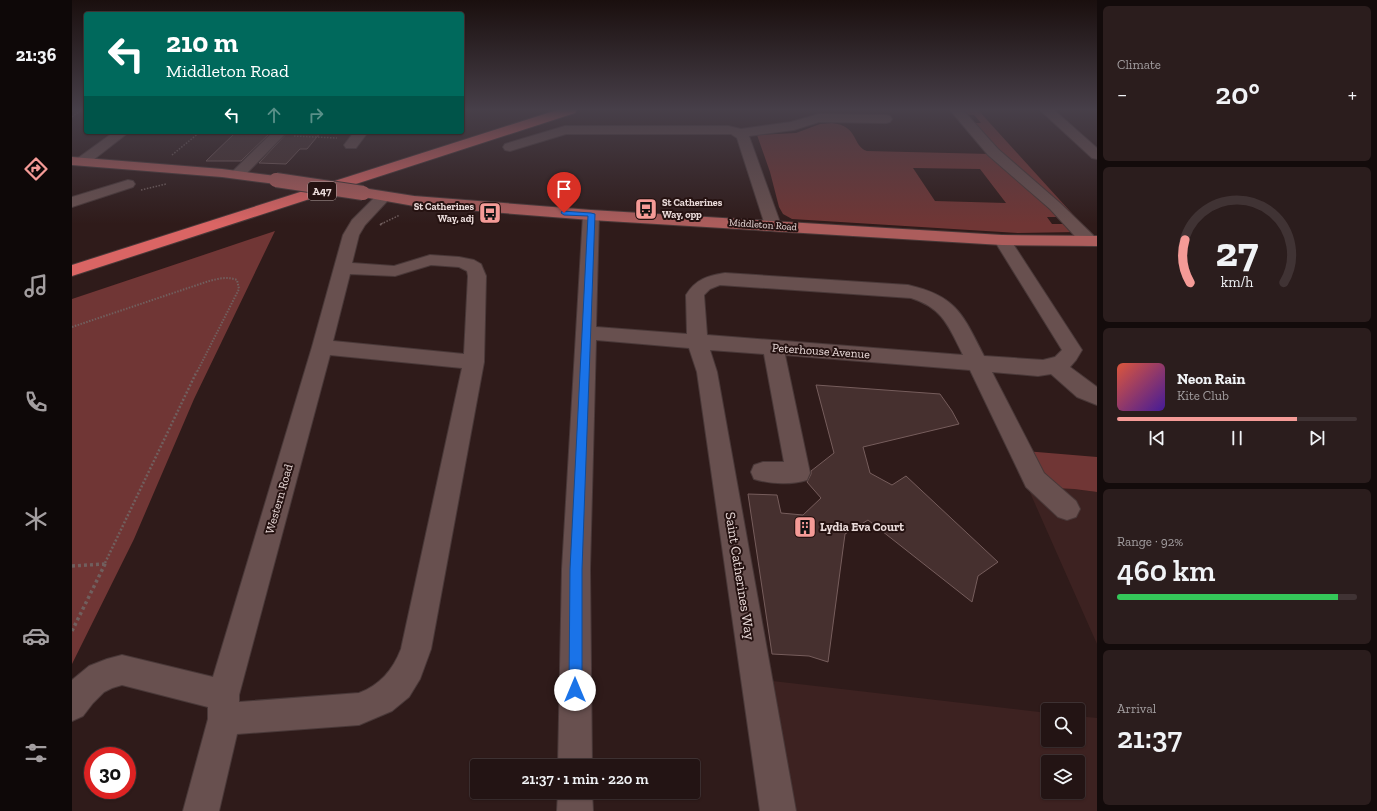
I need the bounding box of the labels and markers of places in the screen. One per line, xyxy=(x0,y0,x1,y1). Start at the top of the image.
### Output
pin xyxy=(547,172,581,213)
bus stop icon: St Catherines Way, opp xyxy=(633,196,659,222)
place label: St Catherines Way, opp xyxy=(662,197,723,221)
bus stop icon: St Catherines Way, adj xyxy=(477,200,503,226)
place label: St Catherines Way, adj xyxy=(414,201,474,225)
building icon: Lydia Eva Court xyxy=(792,514,818,540)
place label: Lydia Eva Court xyxy=(820,520,904,534)

